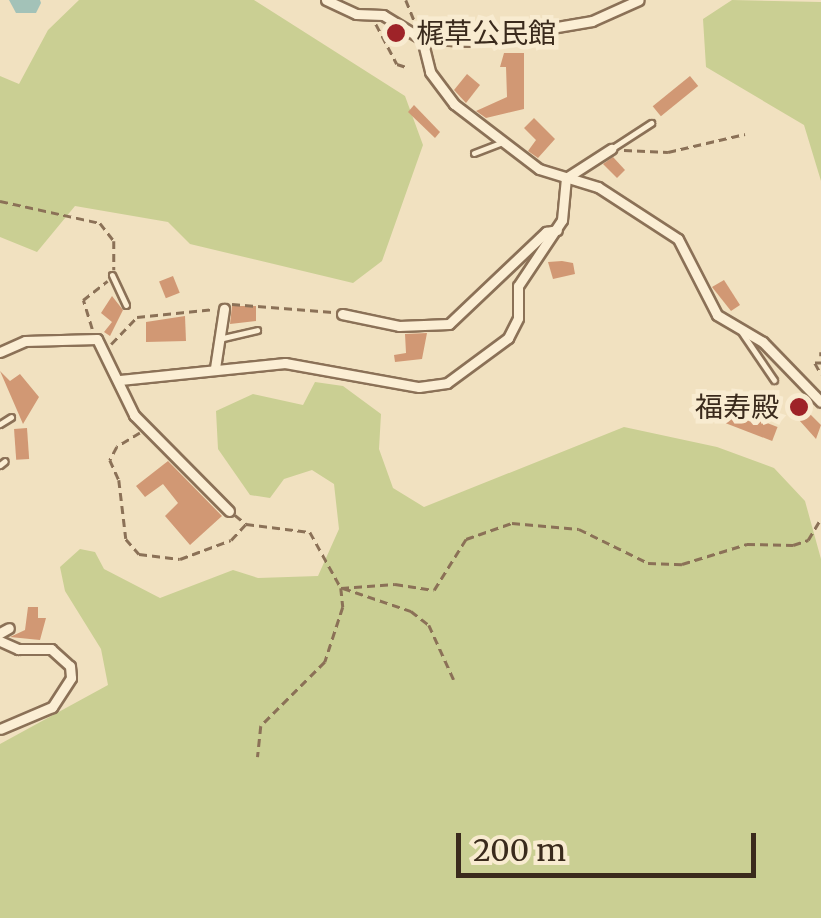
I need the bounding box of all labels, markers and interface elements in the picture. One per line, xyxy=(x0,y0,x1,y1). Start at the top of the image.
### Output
place label: 梶草公民館 xyxy=(416,16,556,50)
marker: 梶草公民館 xyxy=(385,22,407,44)
place label: 福寿殿 xyxy=(695,390,779,424)
marker: 福寿殿 xyxy=(788,396,810,418)
scale bar xyxy=(461,813,761,875)
text: 200 m xyxy=(473,831,566,869)

